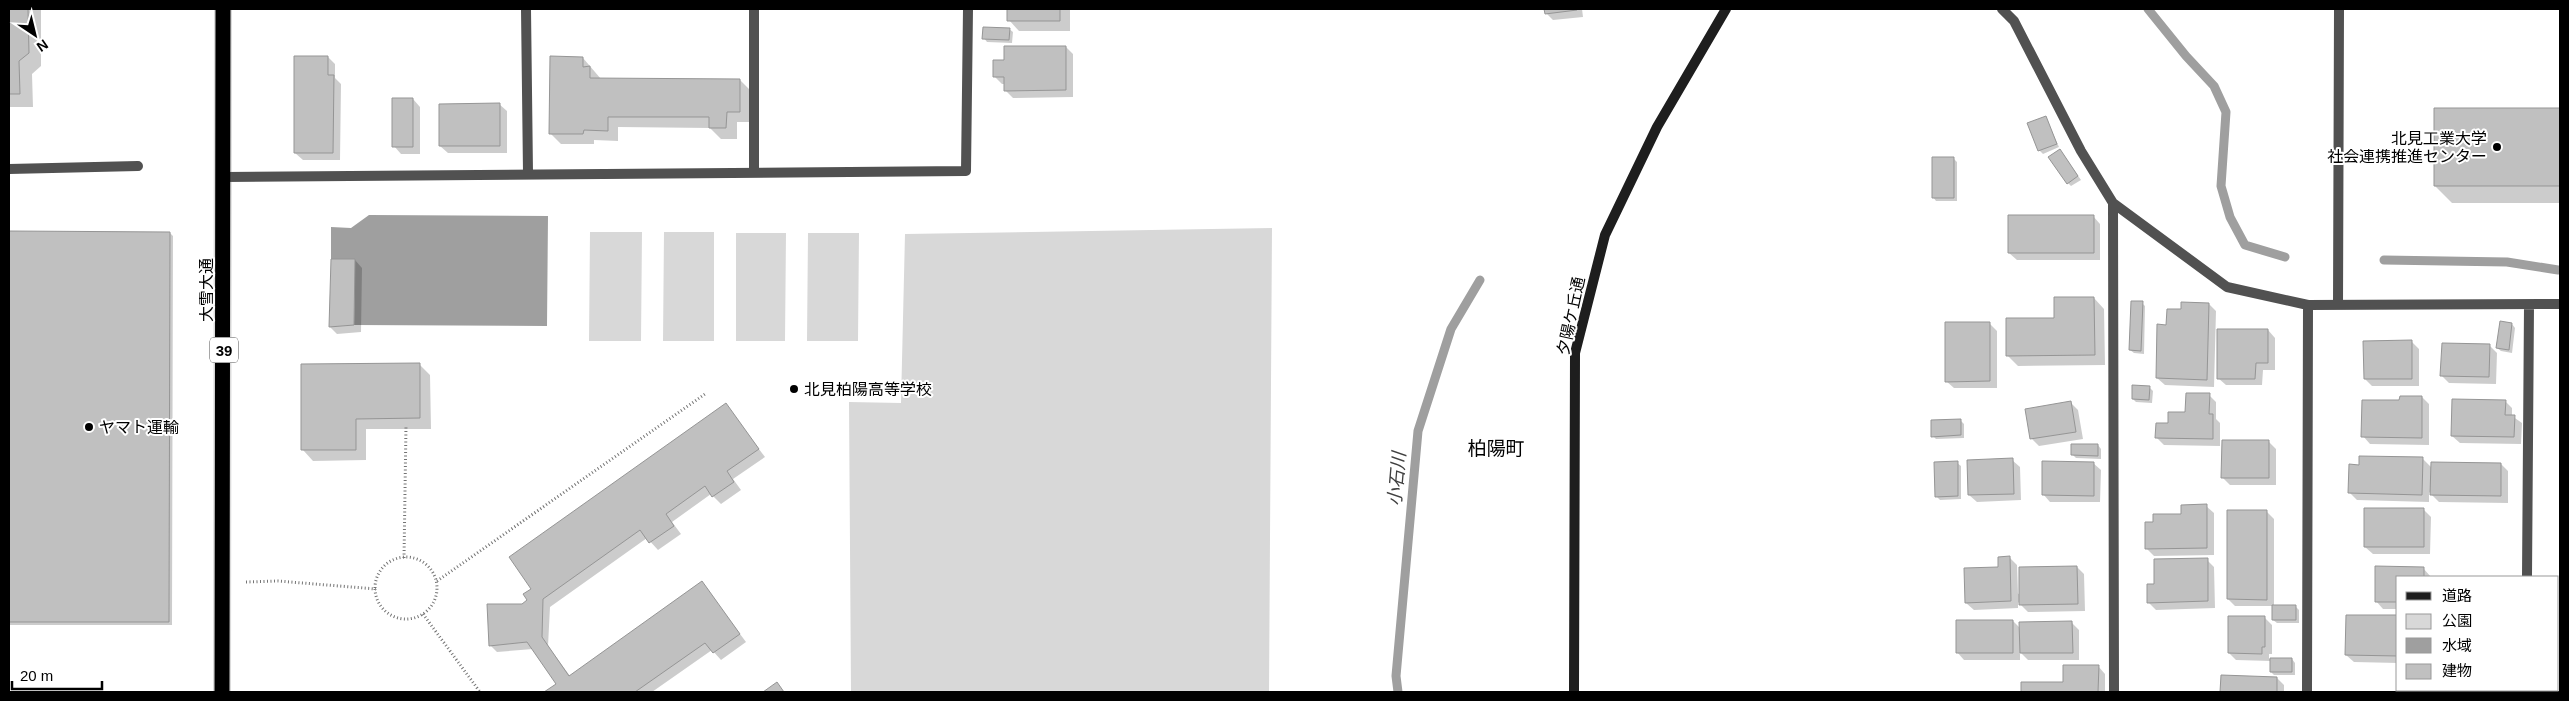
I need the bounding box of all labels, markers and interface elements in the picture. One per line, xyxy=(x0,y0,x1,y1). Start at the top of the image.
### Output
north arrow xyxy=(10,10,60,60)
text: N xyxy=(34,36,51,55)
place label: 北見工業大学 社会連携推進センター xyxy=(2327,130,2487,165)
marker: 北見工業大学 社会連携推進センター xyxy=(2491,141,2503,153)
street label: 大雪大通 xyxy=(198,258,215,322)
street label: 夕陽ケ丘通 xyxy=(1554,275,1588,357)
road number: 39 xyxy=(210,338,238,362)
place label: 北見柏陽高等学校 xyxy=(804,381,932,398)
marker: 北見柏陽高等学校 xyxy=(788,383,800,395)
place label: ヤマト運輸 xyxy=(99,419,179,436)
marker: ヤマト運輸 xyxy=(83,421,95,433)
district label: 柏陽町 xyxy=(1467,438,1525,459)
water label: 小石川 xyxy=(1385,449,1409,507)
legend xyxy=(2396,576,2559,691)
text: 道路 xyxy=(2442,587,2472,604)
text: 公園 xyxy=(2442,612,2472,629)
text: 水域 xyxy=(2442,637,2472,654)
scale bar xyxy=(12,658,102,690)
text: 建物 xyxy=(2442,662,2472,679)
text: 20 m xyxy=(20,667,53,684)

